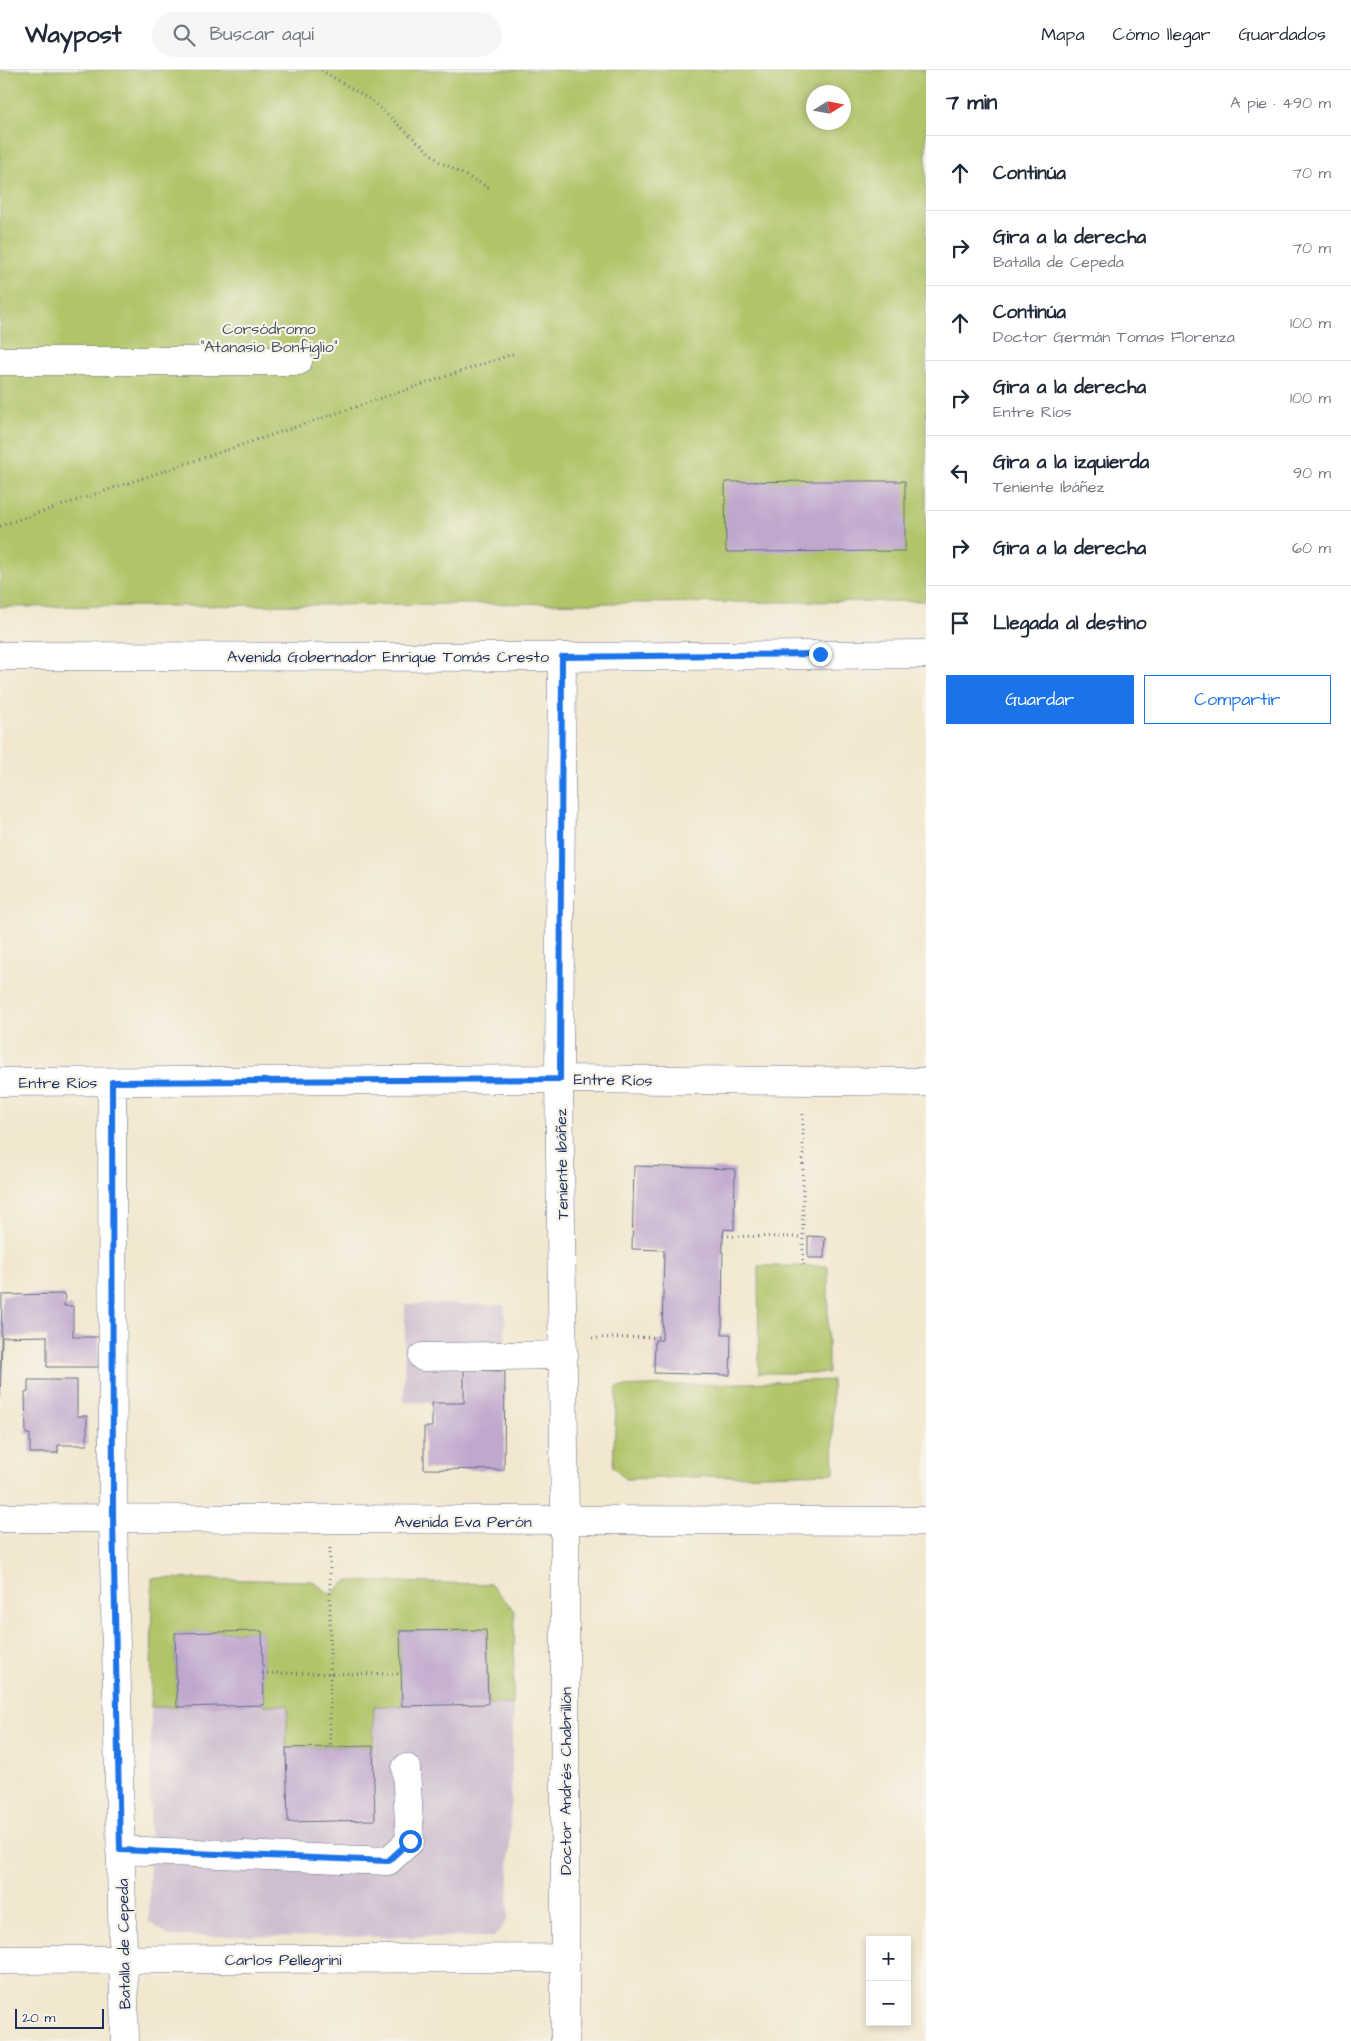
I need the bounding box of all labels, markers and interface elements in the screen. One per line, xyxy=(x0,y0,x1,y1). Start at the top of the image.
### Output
search box xyxy=(152,12,502,57)
text: Waypost xyxy=(25,18,122,52)
icon: search xyxy=(170,21,198,49)
text: Buscar aquí xyxy=(210,21,314,48)
text: Mapa xyxy=(1041,22,1085,47)
text: Cómo llegar xyxy=(1113,22,1211,47)
text: Guardados xyxy=(1239,22,1326,47)
north arrow xyxy=(806,85,851,130)
text: 7 min xyxy=(946,88,997,117)
text: A pie · 490 m xyxy=(1230,92,1331,114)
icon: ahead xyxy=(946,159,974,187)
text: Continúa xyxy=(993,160,1066,187)
text: 70 m xyxy=(1292,162,1331,184)
text: Gira a la derecha xyxy=(993,224,1146,251)
icon: right xyxy=(946,234,974,262)
text: 70 m xyxy=(1292,237,1331,259)
text: Batalla de Cepeda xyxy=(993,251,1124,273)
text: Continúa xyxy=(993,299,1066,326)
icon: ahead xyxy=(946,309,974,337)
text: 100 m xyxy=(1290,312,1331,334)
park label: Corsódromo "Atanasio Bonfiglio" xyxy=(201,318,338,359)
text: Doctor Germán Tomas Florenza xyxy=(993,326,1235,348)
text: Gira a la derecha xyxy=(993,374,1146,401)
icon: right xyxy=(946,384,974,412)
text: 100 m xyxy=(1290,387,1331,409)
text: Entre Ríos xyxy=(993,401,1072,423)
text: Gira a la izquierda xyxy=(993,449,1149,476)
icon: left xyxy=(946,459,974,487)
text: 90 m xyxy=(1293,462,1331,484)
text: Teniente Ibáñez xyxy=(993,476,1104,498)
icon: right xyxy=(946,534,974,562)
text: Gira a la derecha xyxy=(993,535,1146,562)
text: 60 m xyxy=(1292,537,1331,559)
icon: arrive xyxy=(946,609,974,637)
text: Llegada al destino xyxy=(993,610,1146,637)
route end xyxy=(809,643,832,666)
street label: Avenida Gobernador Enrique Tomás Cresto xyxy=(227,646,549,668)
button: Guardar xyxy=(946,675,1134,724)
button: Compartir xyxy=(1144,675,1331,724)
street label: Entre Ríos xyxy=(573,1068,653,1092)
street label: Entre Ríos xyxy=(19,1072,97,1094)
street label: Teniente Ibáñez xyxy=(550,1108,574,1220)
street label: Avenida Eva Perón xyxy=(394,1511,532,1533)
street label: Doctor Andrés Chabrillón xyxy=(555,1687,577,1875)
route start xyxy=(399,1830,422,1853)
street label: Batalla de Cepeda xyxy=(112,1878,136,2010)
map controls xyxy=(866,1936,911,2026)
button: + xyxy=(866,1936,911,1981)
street label: Carlos Pellegrini xyxy=(225,1949,342,1972)
button: − xyxy=(866,1981,911,2026)
scale bar xyxy=(15,2006,104,2029)
text: 20 m xyxy=(22,2008,55,2028)

